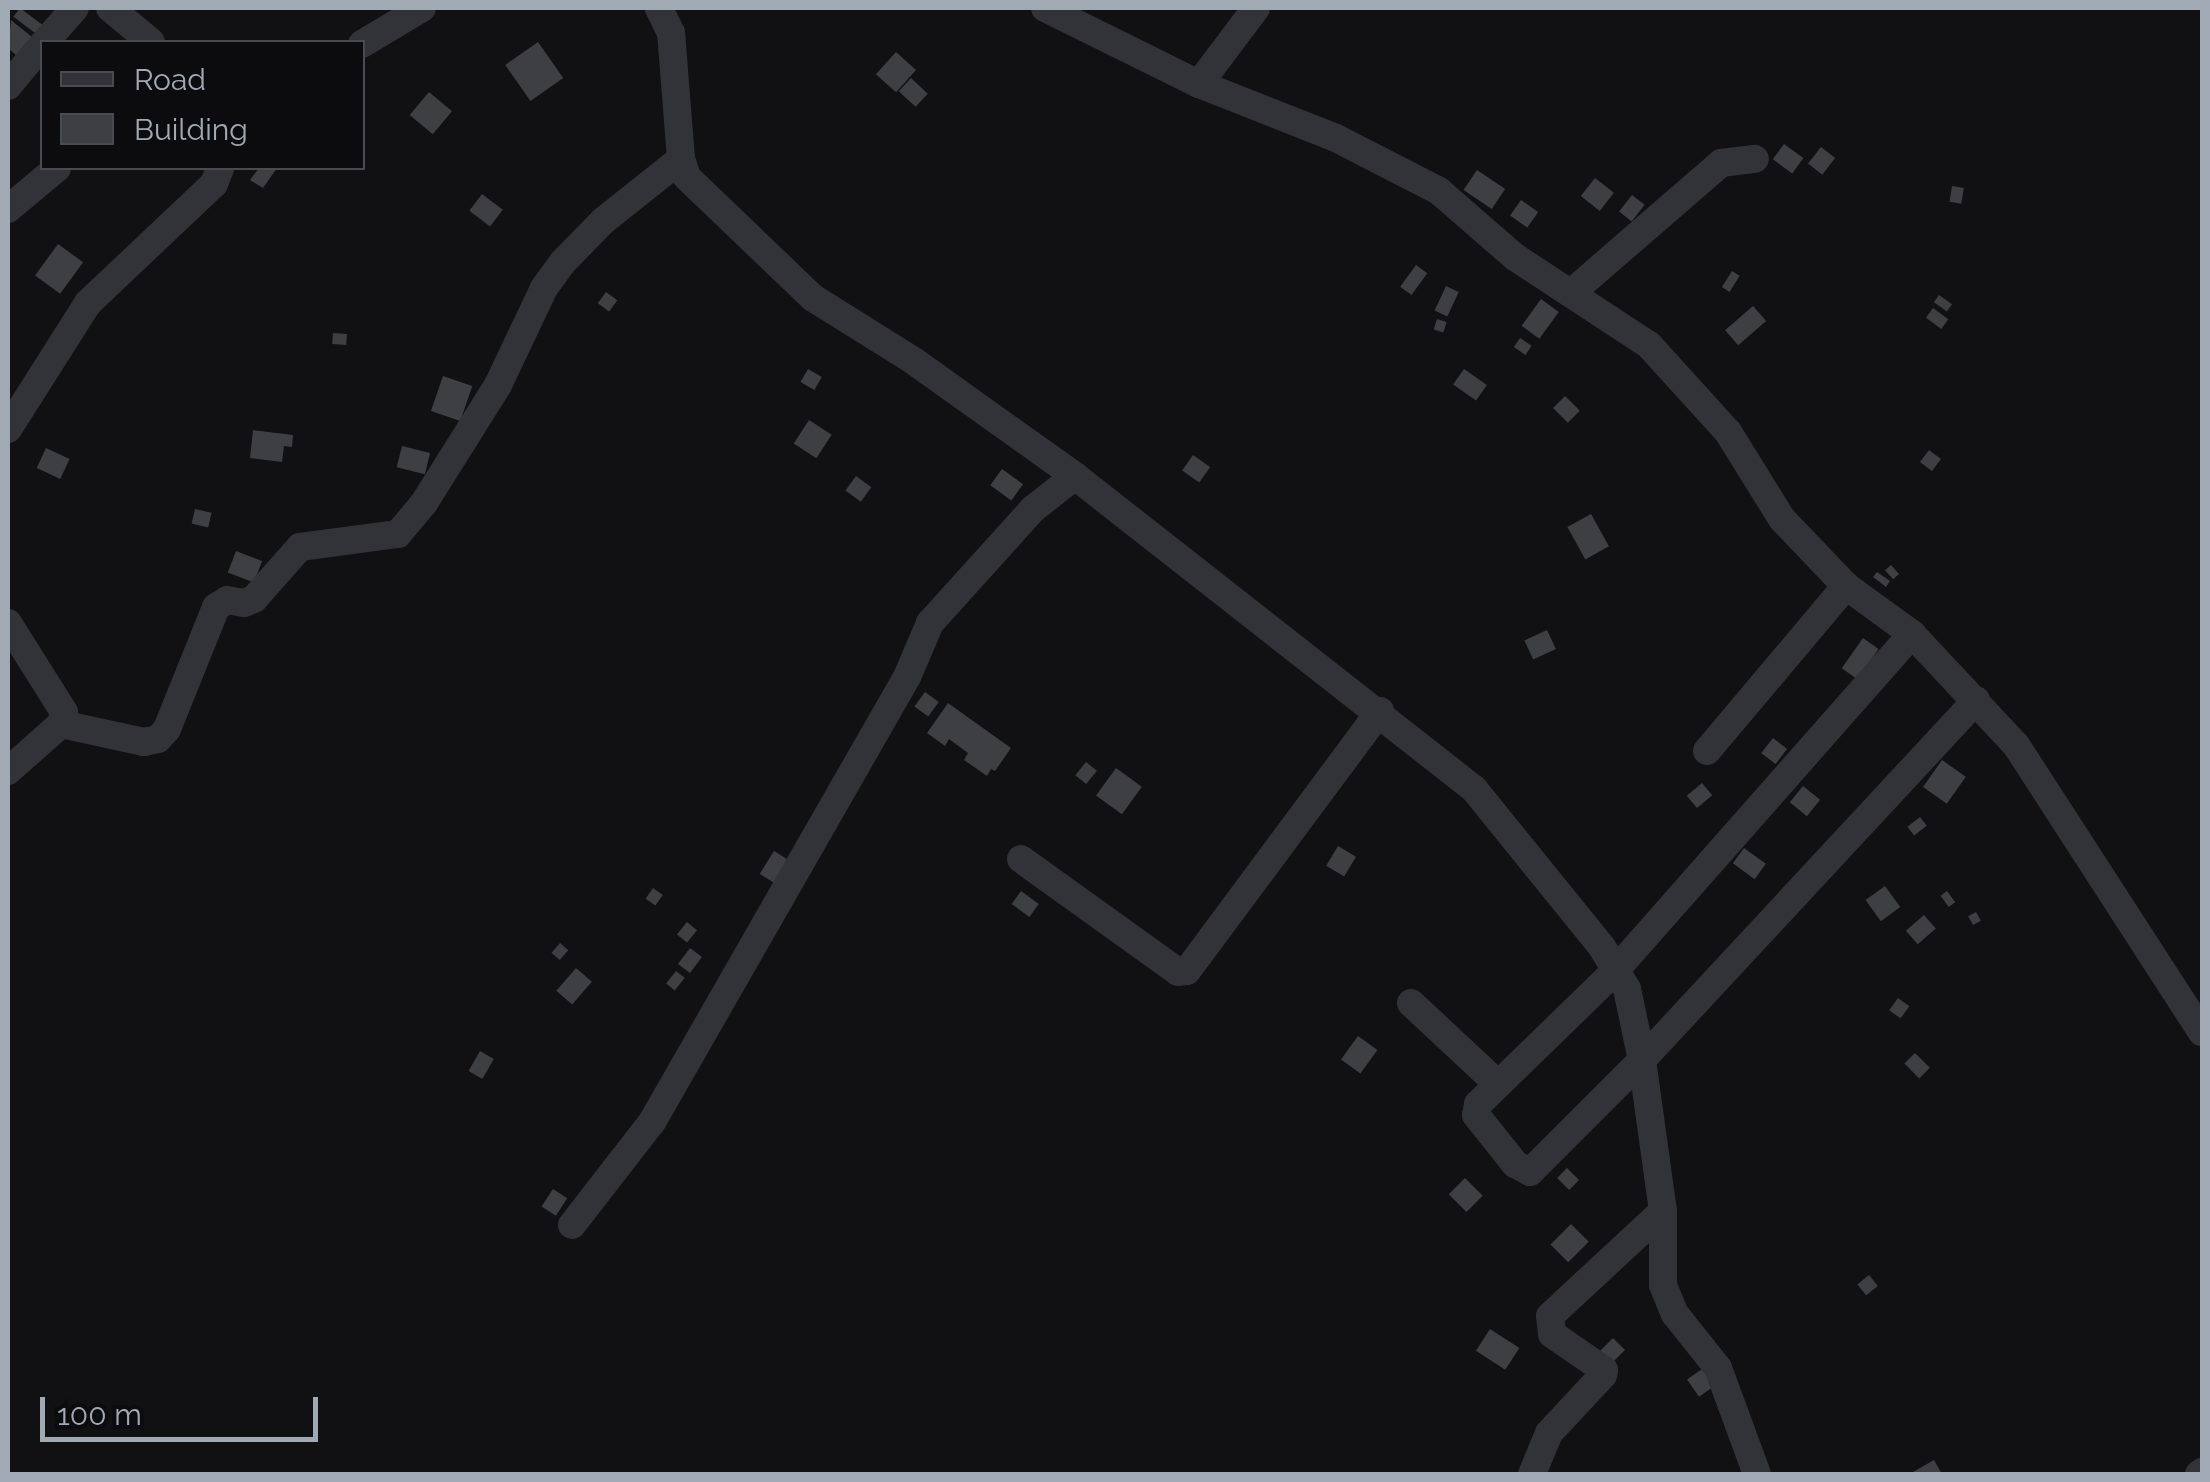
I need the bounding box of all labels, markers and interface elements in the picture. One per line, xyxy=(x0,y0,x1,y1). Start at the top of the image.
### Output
legend xyxy=(40,40,365,170)
text: Road xyxy=(134,62,206,97)
text: Building xyxy=(134,112,248,147)
scale bar xyxy=(45,1377,322,1439)
text: 100 m xyxy=(57,1397,142,1432)

